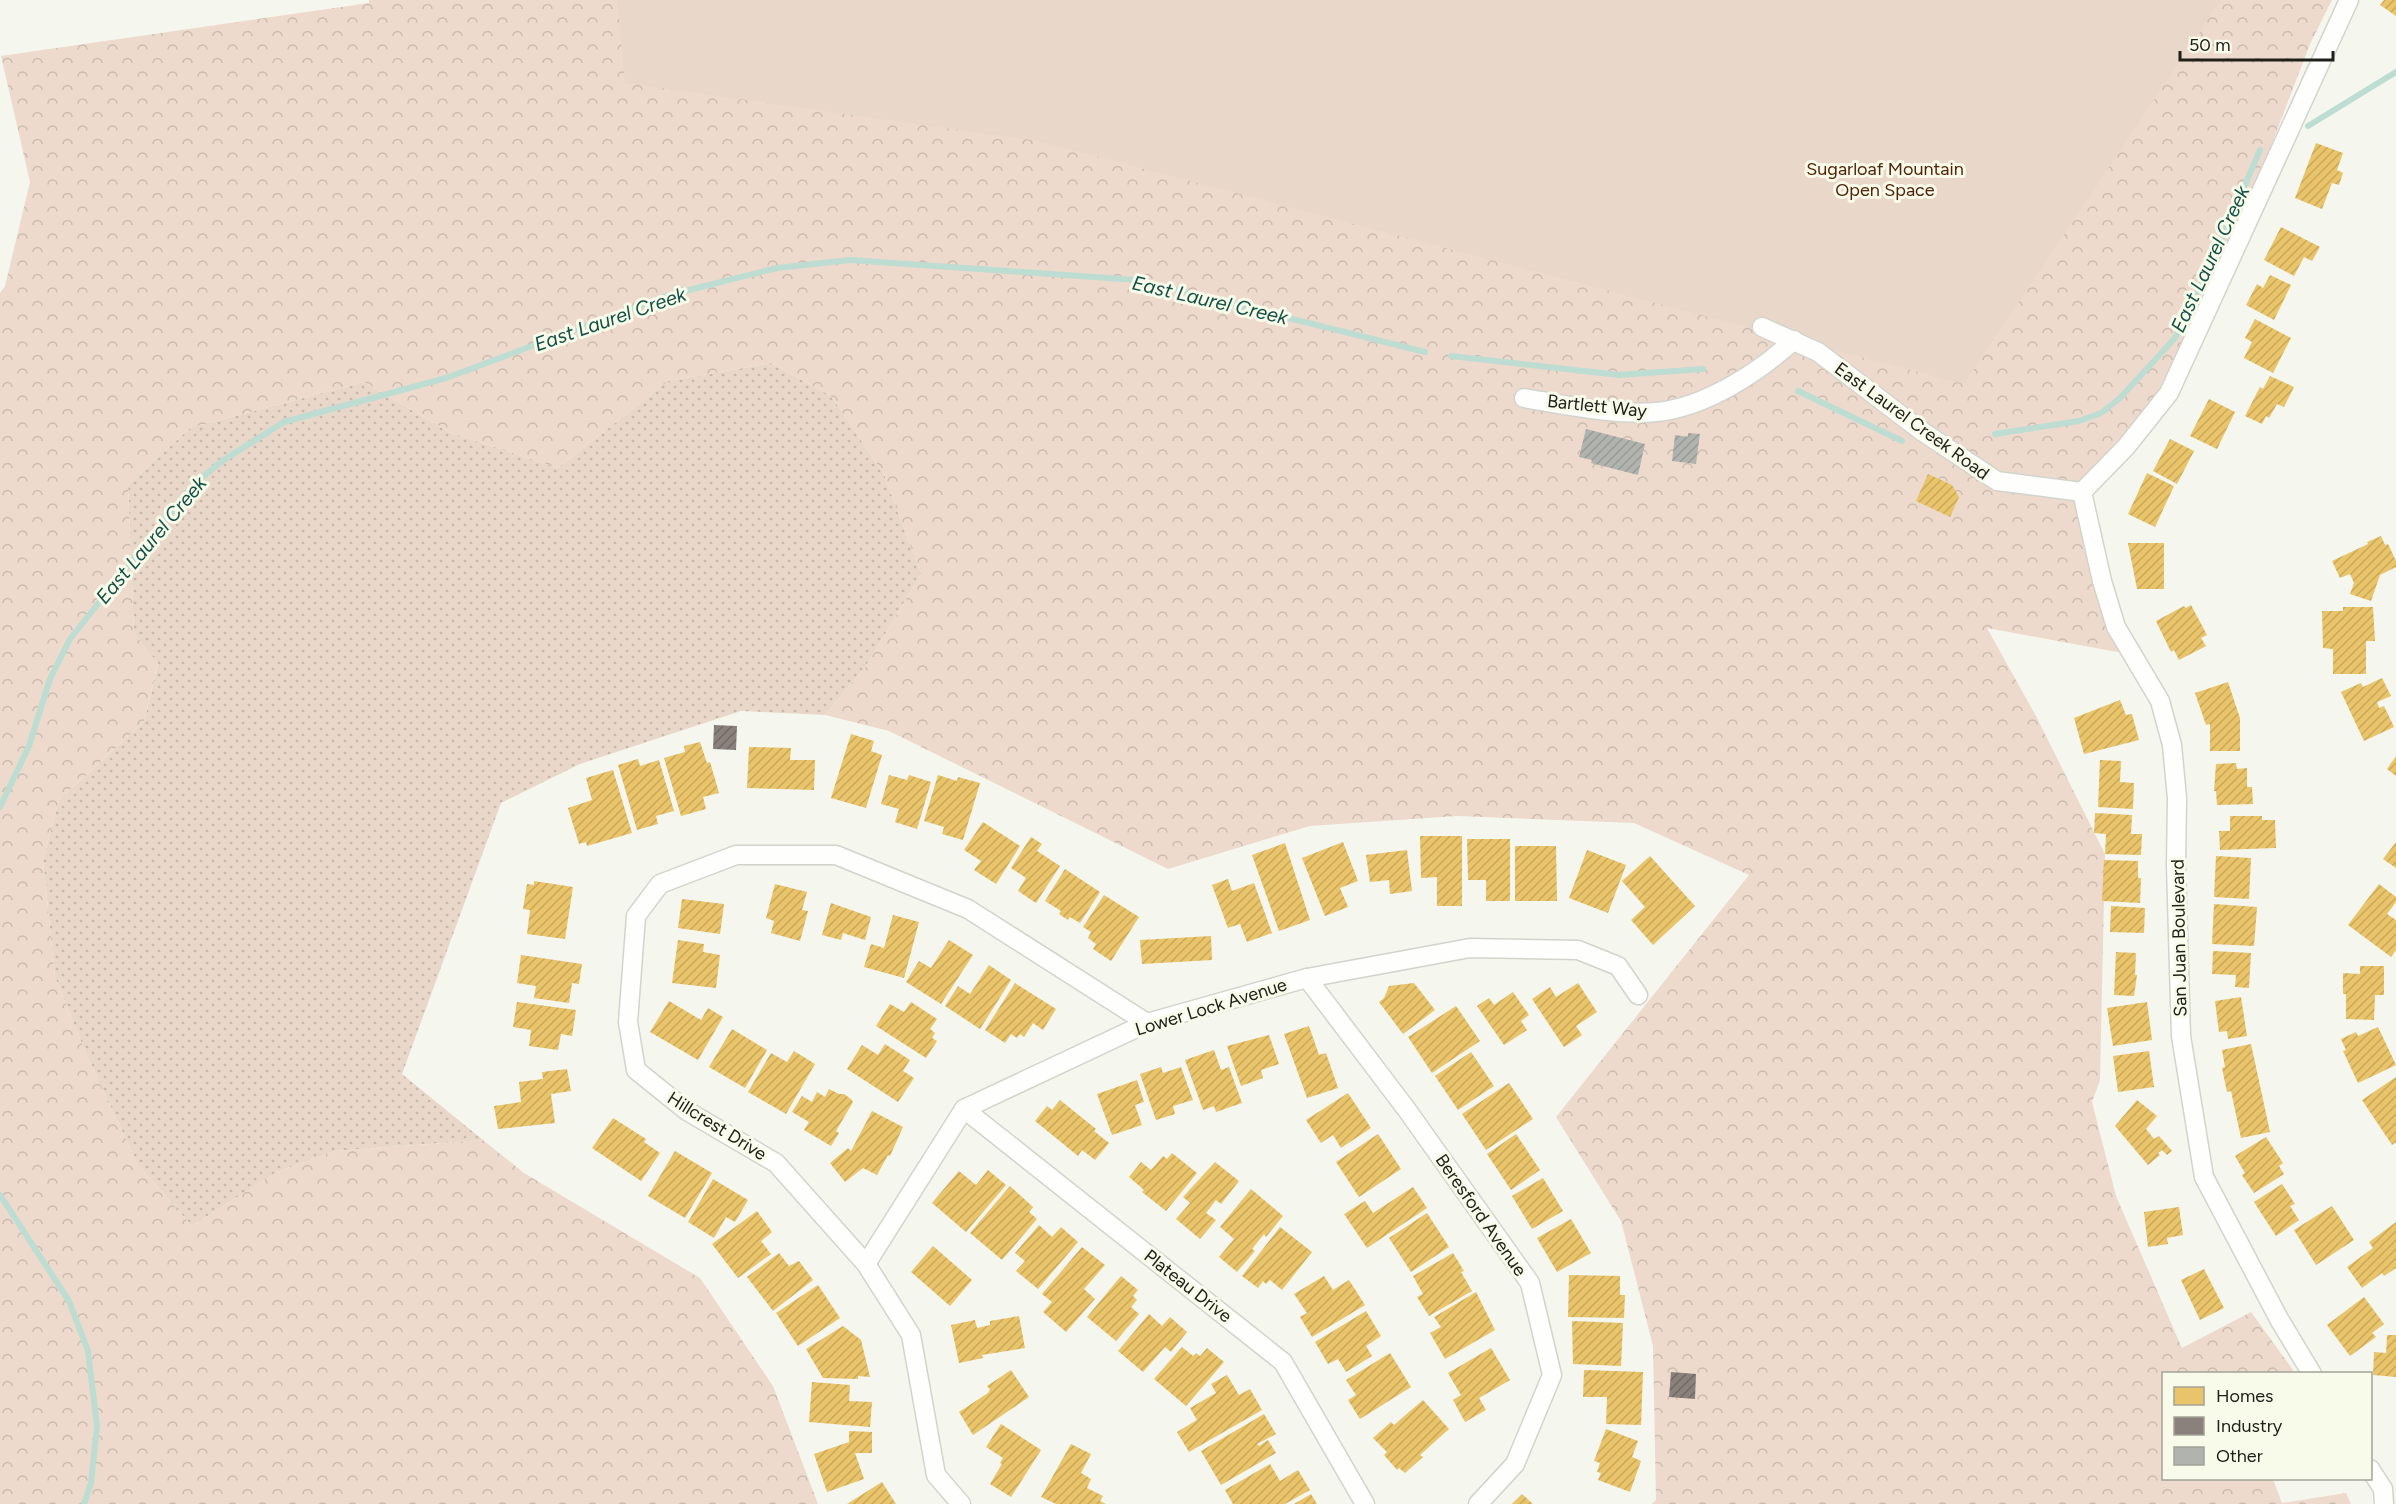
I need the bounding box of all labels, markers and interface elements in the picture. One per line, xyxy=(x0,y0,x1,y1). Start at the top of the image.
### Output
scale bar xyxy=(2180,24,2333,62)
text: 50 m xyxy=(2189,34,2231,56)
park label: Sugarloaf Mountain Open Space xyxy=(1806,158,1964,201)
water label: East Laurel Creek xyxy=(2166,181,2255,336)
water label: East Laurel Creek xyxy=(1130,270,1291,330)
water label: East Laurel Creek xyxy=(531,281,690,356)
street label: East Laurel Creek Road xyxy=(1830,358,1994,484)
street label: Bartlett Way xyxy=(1546,390,1648,422)
water label: East Laurel Creek xyxy=(91,470,212,609)
street label: San Juan Boulevard xyxy=(2167,859,2191,1017)
street label: Lower Lock Avenue xyxy=(1133,973,1290,1041)
street label: Hillcrest Drive xyxy=(663,1087,771,1165)
street label: Beresford Avenue xyxy=(1431,1150,1531,1280)
street label: Plateau Drive xyxy=(1140,1245,1236,1327)
legend xyxy=(2162,1372,2372,1480)
text: Homes xyxy=(2216,1385,2274,1407)
text: Industry xyxy=(2216,1415,2283,1437)
text: Other xyxy=(2216,1445,2263,1467)

